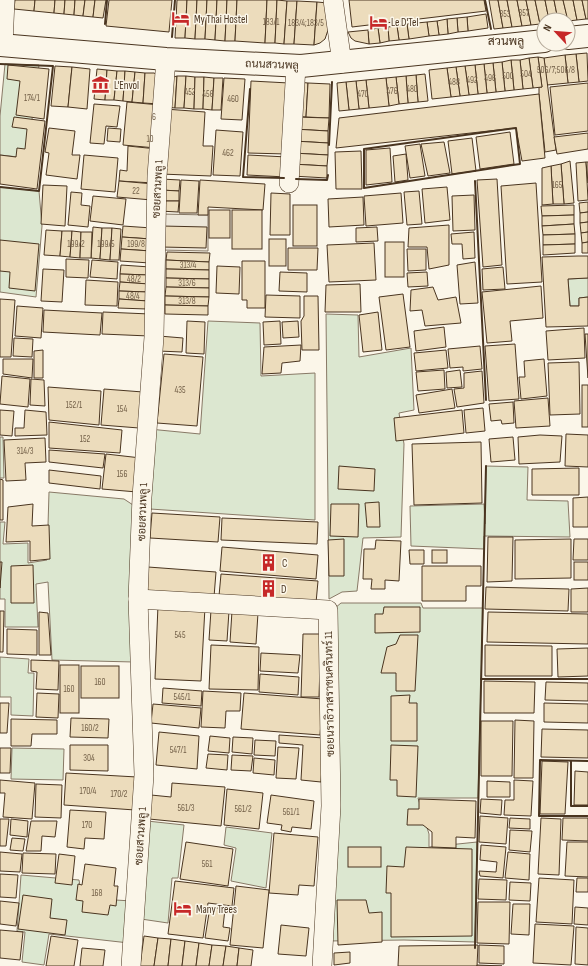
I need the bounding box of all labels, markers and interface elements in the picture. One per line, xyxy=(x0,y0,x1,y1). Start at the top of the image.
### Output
house number: 357 xyxy=(519,8,530,19)
hotel icon: My Thai Hostel xyxy=(171,9,191,29)
house number: 353 xyxy=(499,9,511,20)
hotel icon: Le D'Tel xyxy=(368,12,388,32)
north arrow xyxy=(536,12,576,52)
place label: My Thai Hostel xyxy=(194,13,247,26)
place label: Le D'Tel xyxy=(391,16,419,29)
house number: 183/1 xyxy=(263,17,280,28)
house number: 183/4;183/5 xyxy=(288,18,324,29)
text: N xyxy=(540,22,555,33)
district label: สวนพลู xyxy=(488,34,524,49)
street label: ถนนสวนพลู xyxy=(245,57,299,73)
house number: 506/7;506/8 xyxy=(537,65,575,76)
house number: 504 xyxy=(520,69,532,80)
house number: 500 xyxy=(502,71,514,82)
house number: 496 xyxy=(484,73,496,84)
museum icon: L'Envol xyxy=(91,75,111,95)
house number: 492 xyxy=(466,75,478,86)
house number: 488 xyxy=(448,77,460,88)
place label: L'Envol xyxy=(114,79,139,92)
house number: 480 xyxy=(406,84,418,95)
house number: 476 xyxy=(386,86,398,97)
house number: 452 xyxy=(184,87,196,98)
house number: 456 xyxy=(202,89,214,100)
house number: 470 xyxy=(357,89,369,100)
house number: 174/1 xyxy=(24,93,41,104)
house number: 460 xyxy=(227,94,239,105)
house number: 6 xyxy=(152,112,156,123)
house number: 10 xyxy=(146,134,154,145)
house number: 462 xyxy=(222,148,234,159)
street label: ซอยสวนพลู 1 xyxy=(149,159,167,219)
house number: 165 xyxy=(552,180,563,191)
house number: 22 xyxy=(132,186,140,197)
house number: 199/2 xyxy=(67,239,85,250)
house number: 199/5 xyxy=(97,239,115,250)
house number: 199/8 xyxy=(127,239,145,250)
house number: 313/4 xyxy=(180,260,197,271)
house number: 48/2 xyxy=(127,274,141,285)
house number: 313/6 xyxy=(178,278,196,289)
house number: 48/4 xyxy=(126,291,140,302)
house number: 313/8 xyxy=(178,296,196,307)
house number: 435 xyxy=(174,385,186,396)
house number: 152/1 xyxy=(66,400,83,411)
house number: 154 xyxy=(117,404,128,415)
house number: 152 xyxy=(80,434,91,445)
house number: 314/3 xyxy=(16,446,34,457)
house number: 156 xyxy=(117,469,127,480)
street label: ซอยสวนพลู 1 xyxy=(135,482,151,541)
building icon: C xyxy=(259,553,279,573)
place label: C xyxy=(282,557,287,570)
building icon: D xyxy=(258,579,278,599)
place label: D xyxy=(281,583,286,596)
house number: 545 xyxy=(174,630,186,641)
street label: ซอยนราธิวาสราชนครินทร์ 11 xyxy=(320,631,337,757)
house number: 160 xyxy=(94,677,106,688)
house number: 160 xyxy=(63,684,75,695)
house number: 545/1 xyxy=(174,692,191,703)
house number: 160/2 xyxy=(81,723,99,734)
house number: 547/1 xyxy=(170,745,187,756)
house number: 304 xyxy=(83,753,95,764)
house number: 170/4 xyxy=(80,786,97,797)
house number: 170/2 xyxy=(110,789,128,800)
house number: 561/3 xyxy=(177,803,195,814)
house number: 561/2 xyxy=(234,804,252,815)
street label: ซอยสวนพลู 1 xyxy=(132,806,150,866)
house number: 561/1 xyxy=(283,807,300,818)
house number: 170 xyxy=(82,820,92,831)
house number: 561 xyxy=(202,859,213,870)
house number: 168 xyxy=(91,888,103,899)
hotel icon: Many Trees xyxy=(173,899,193,919)
place label: Many Trees xyxy=(196,903,237,916)

